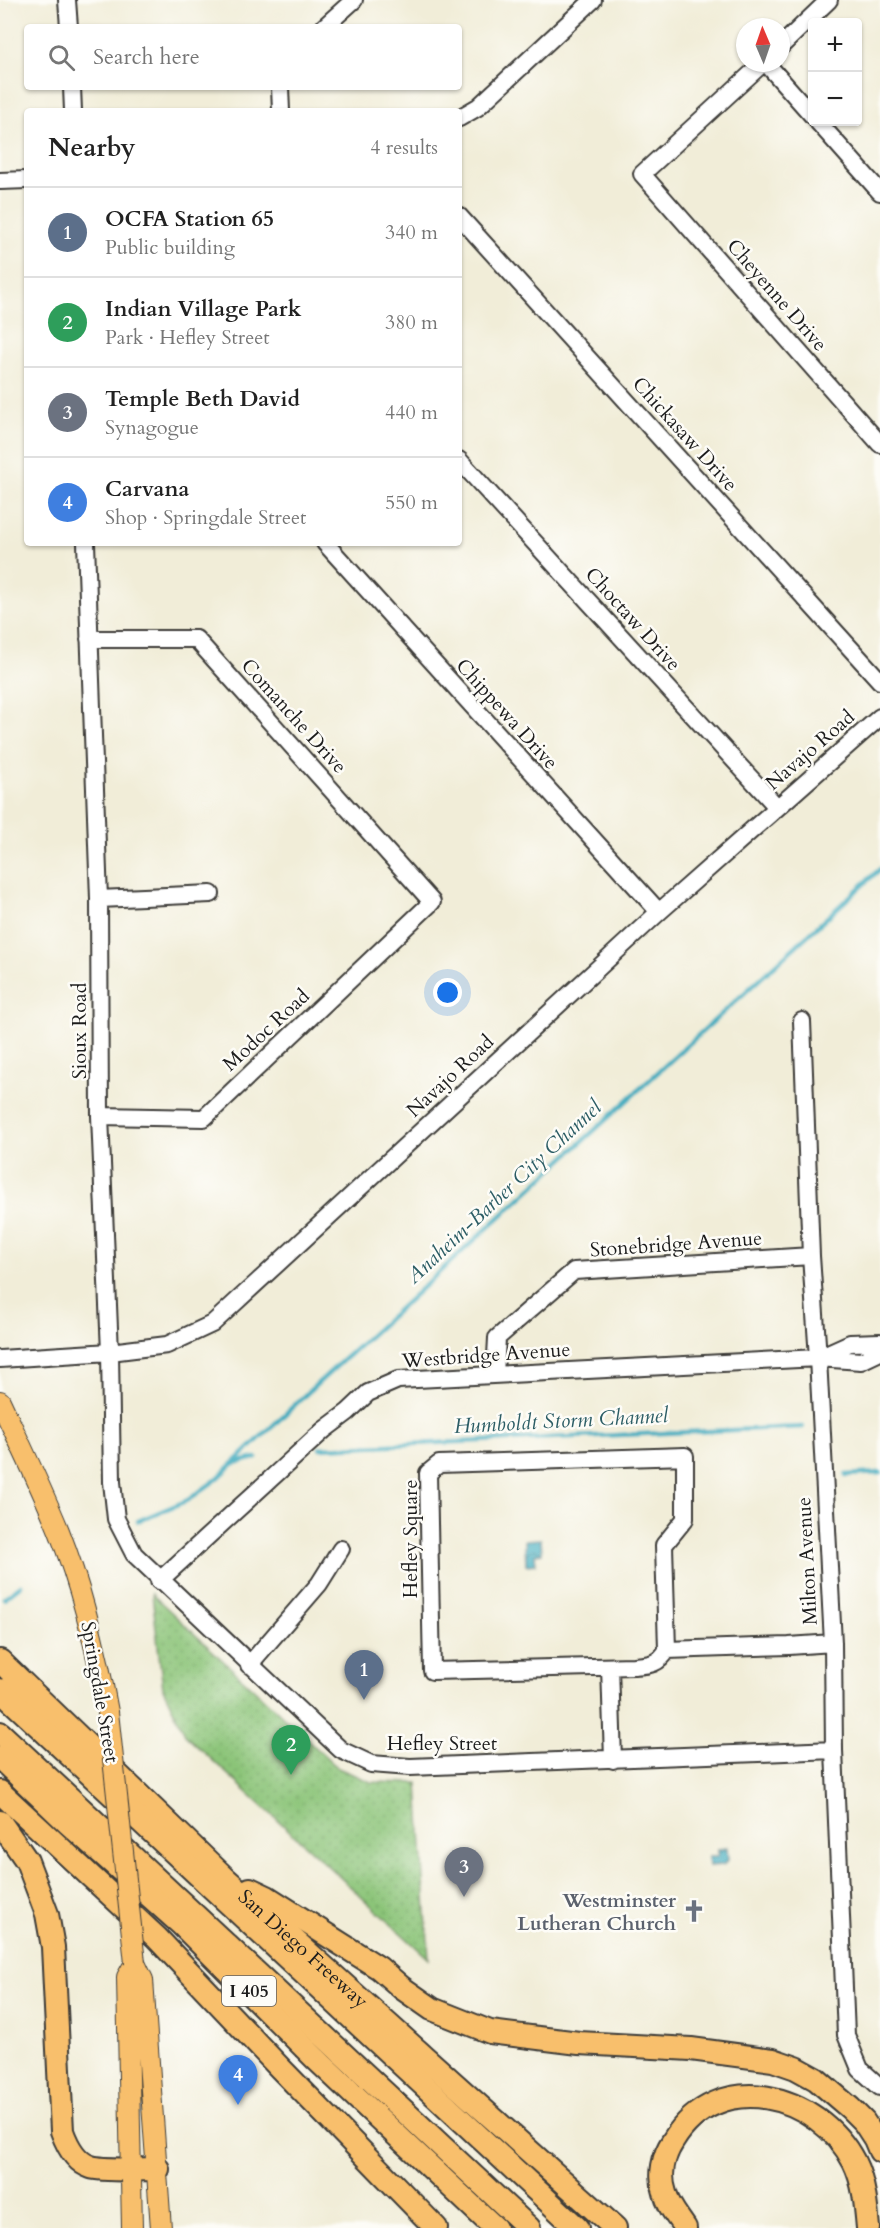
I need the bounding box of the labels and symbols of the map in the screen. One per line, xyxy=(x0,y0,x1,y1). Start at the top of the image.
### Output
north arrow xyxy=(736,18,790,72)
street label: Cheyenne Drive xyxy=(721,233,833,357)
street label: Chickasaw Drive xyxy=(626,371,744,497)
street label: Choctaw Drive xyxy=(579,561,687,677)
street label: Comanche Drive xyxy=(235,653,353,779)
street label: Chippewa Drive xyxy=(450,653,564,775)
street label: Navajo Road xyxy=(760,703,861,796)
your location xyxy=(433,978,462,1007)
street label: Sioux Road xyxy=(66,982,93,1079)
street label: Modoc Road xyxy=(217,983,316,1077)
street label: Navajo Road xyxy=(400,1028,500,1123)
water label: Anaheim-Barber City Channel xyxy=(399,1093,609,1291)
street label: Stonebridge Avenue xyxy=(589,1225,763,1263)
street label: Westbridge Avenue xyxy=(400,1336,571,1374)
water label: Humboldt Storm Channel xyxy=(453,1401,670,1441)
street label: Hefley Square xyxy=(397,1480,424,1598)
street label: Milton Avenue xyxy=(790,1496,824,1626)
street label: Springdale Street xyxy=(74,1619,126,1765)
pin: 1 xyxy=(344,1650,384,1700)
pin: 2 xyxy=(272,1726,310,1775)
street label: Hefley Street xyxy=(387,1730,498,1757)
pin: 3 xyxy=(444,1848,484,1897)
street label: San Diego Freeway xyxy=(233,1883,375,2014)
place label: Westminster Lutheran Church xyxy=(517,1887,677,1937)
church icon: Westminster Lutheran Church xyxy=(681,1898,707,1924)
road number: I 405 xyxy=(222,1976,276,2006)
pin: 4 xyxy=(218,2056,258,2105)

